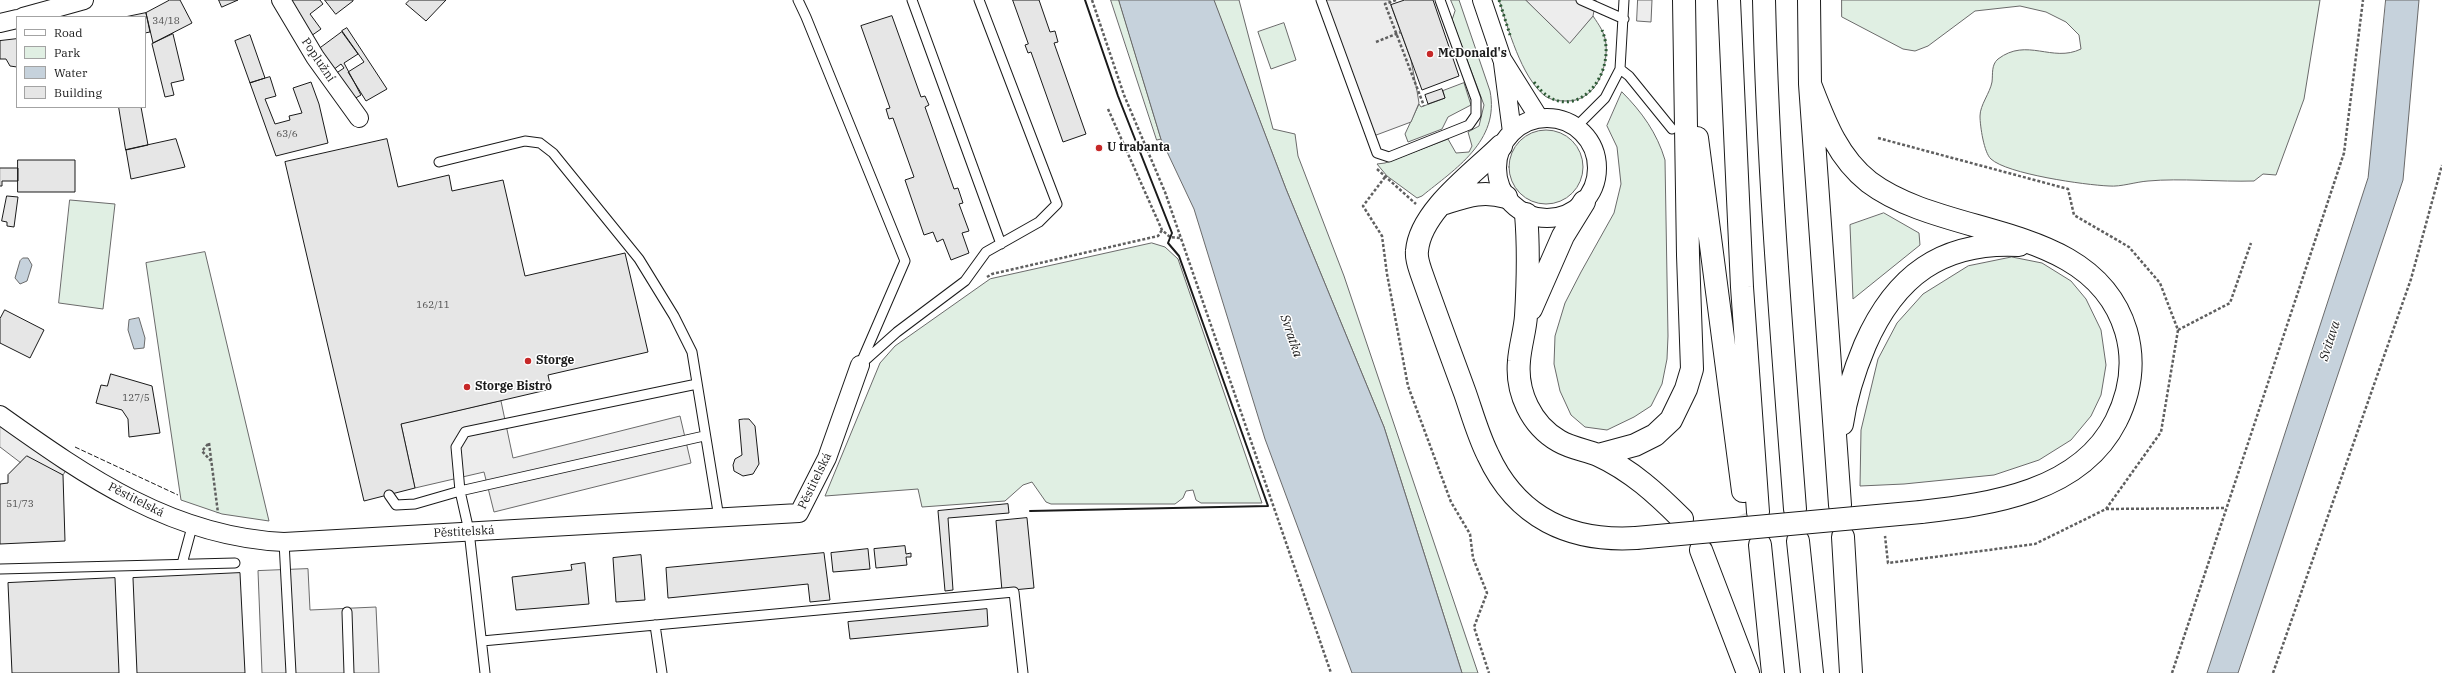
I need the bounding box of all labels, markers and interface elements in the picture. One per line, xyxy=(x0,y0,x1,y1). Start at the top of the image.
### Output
house number: 34/18 xyxy=(152,15,180,27)
legend xyxy=(16,16,146,108)
text: Road xyxy=(54,25,83,40)
street label: Poplužní xyxy=(298,35,338,85)
text: Park xyxy=(54,45,80,60)
place label: McDonald's xyxy=(1438,47,1507,61)
marker: McDonald's xyxy=(1425,49,1435,59)
text: Water xyxy=(54,65,87,80)
text: Building xyxy=(54,85,102,100)
house number: 63/6 xyxy=(276,128,298,140)
place label: U trabanta xyxy=(1107,141,1170,155)
marker: U trabanta xyxy=(1094,143,1104,153)
house number: 162/11 xyxy=(416,299,450,311)
water label: Svratka xyxy=(1276,313,1306,359)
water label: Svitava xyxy=(2316,319,2344,363)
place label: Storge xyxy=(536,354,574,368)
marker: Storge xyxy=(523,356,533,366)
place label: Storge Bistro xyxy=(475,380,552,394)
marker: Storge Bistro xyxy=(462,382,472,392)
house number: 127/5 xyxy=(122,392,150,404)
street label: Pěstitelská xyxy=(795,450,835,512)
street label: Pěstitelská xyxy=(105,480,167,520)
house number: 51/73 xyxy=(6,498,34,510)
street label: Pěstitelská xyxy=(433,523,495,541)

